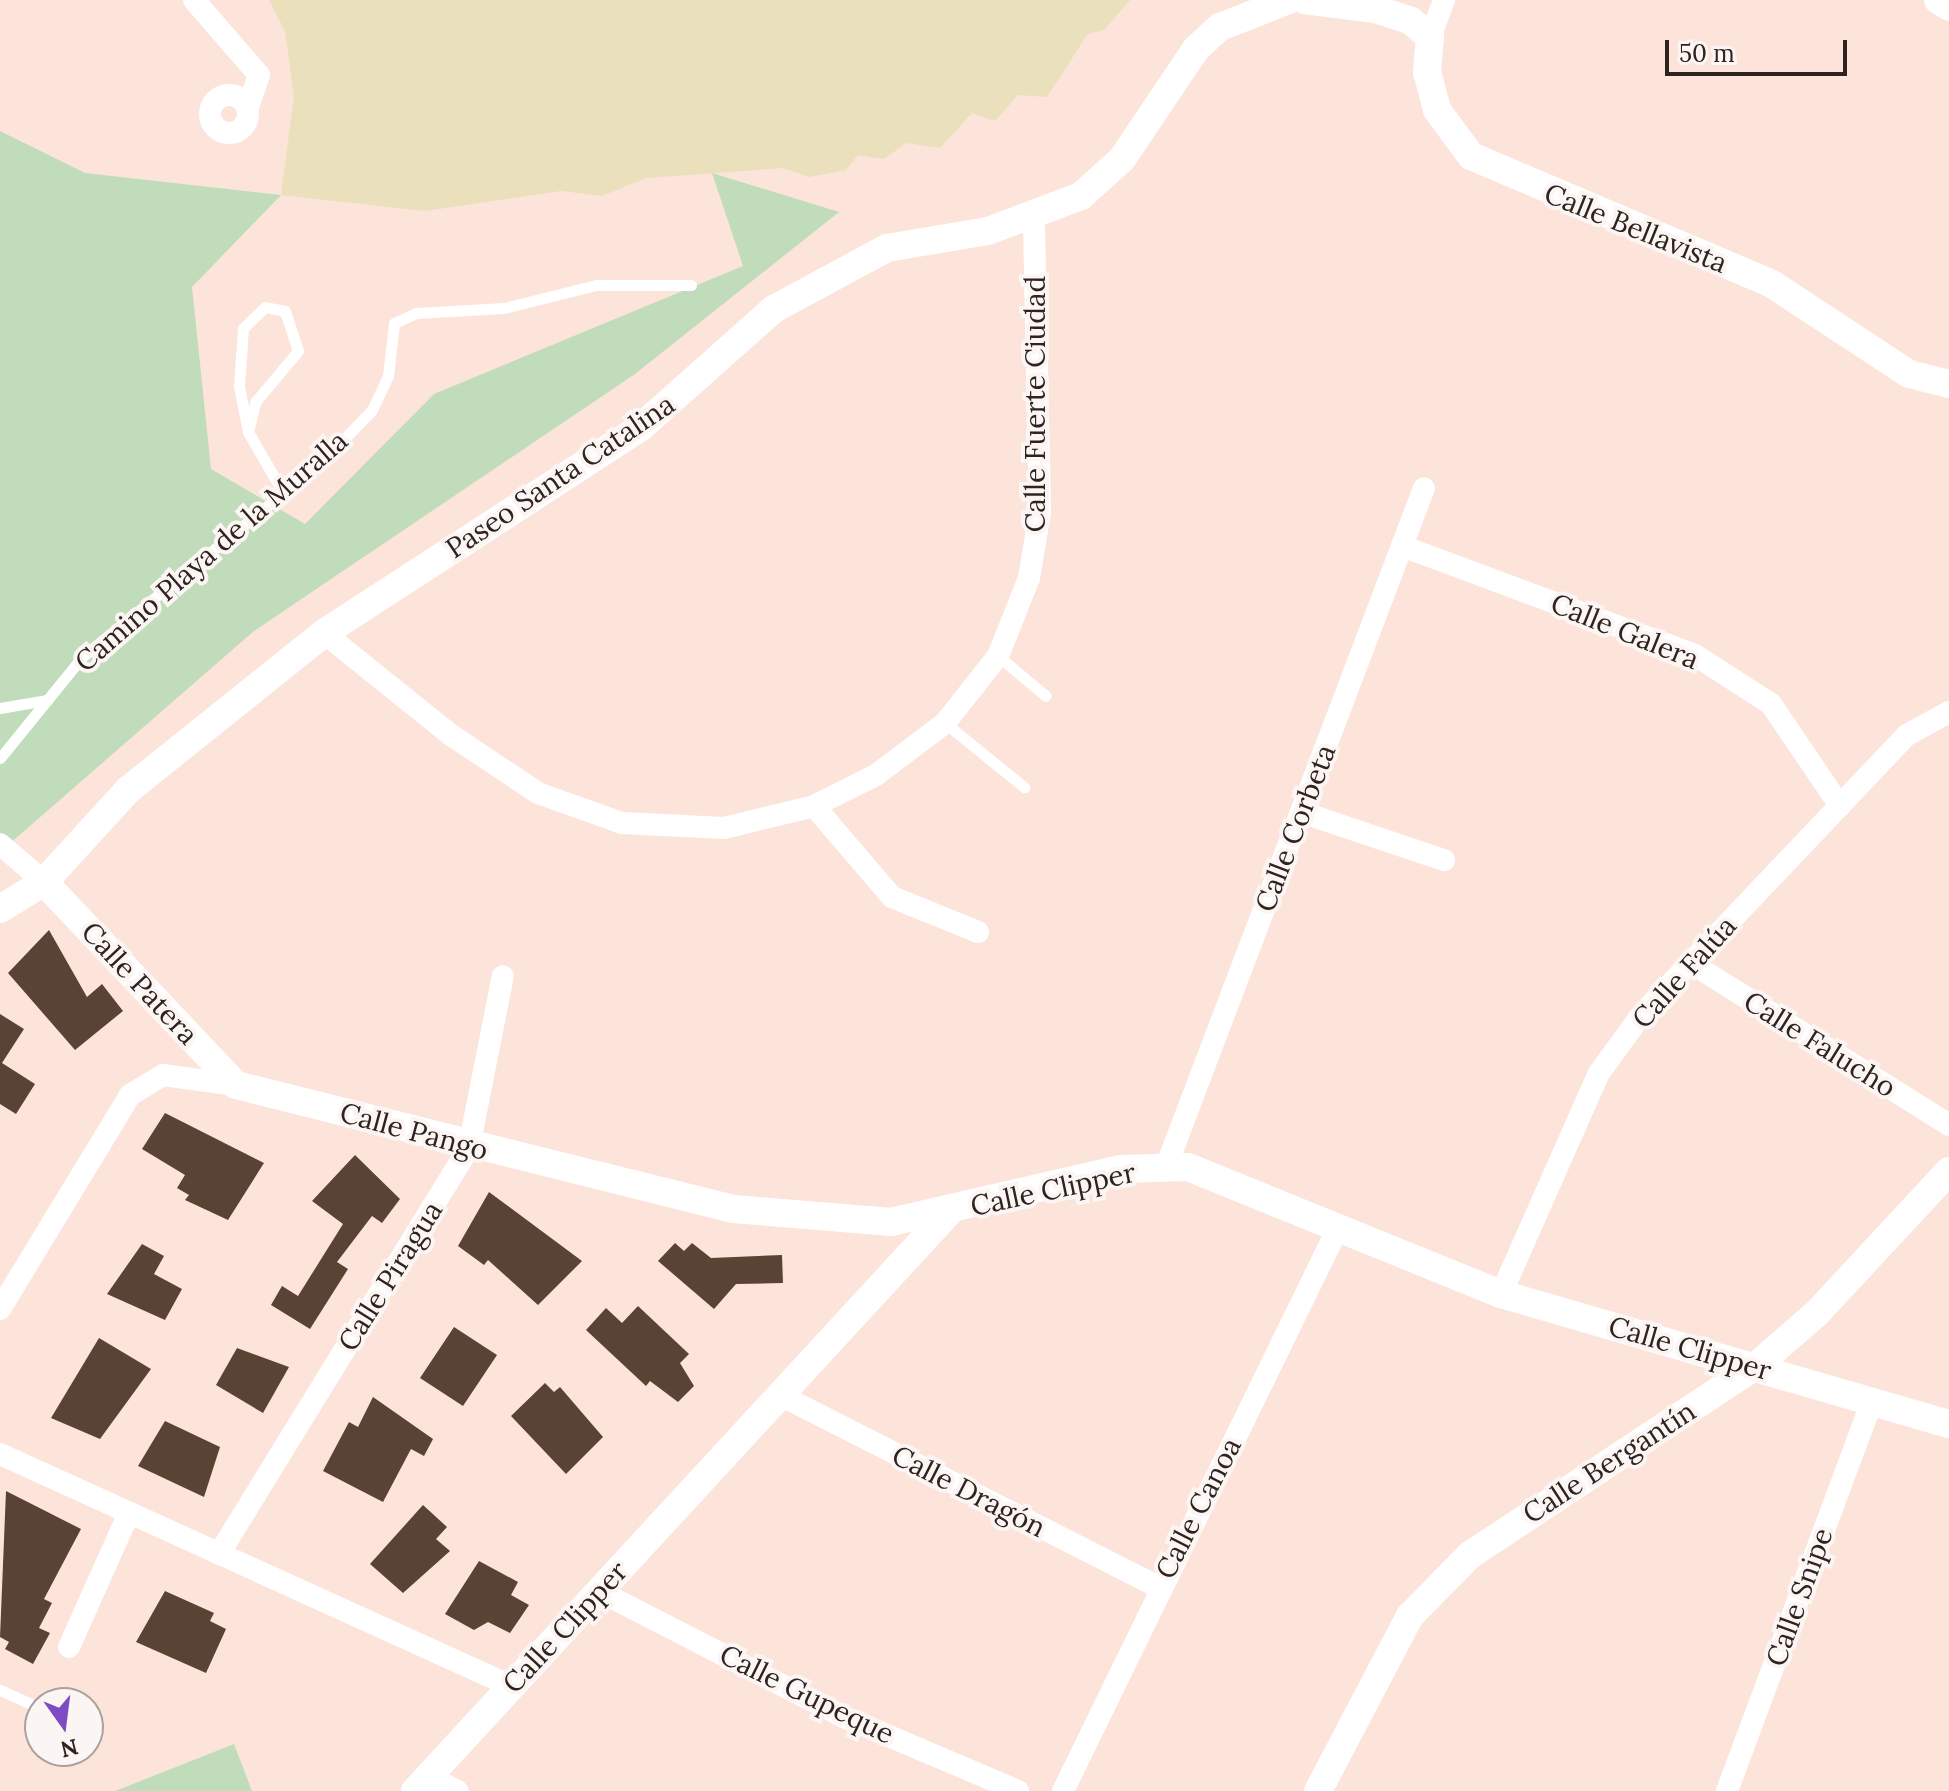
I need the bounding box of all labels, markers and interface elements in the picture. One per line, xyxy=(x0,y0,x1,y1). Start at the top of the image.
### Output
scale bar xyxy=(1669,24,1851,74)
text: 50 m xyxy=(1679,38,1735,69)
street label: Calle Bellavista xyxy=(1540,176,1732,280)
street label: Calle Fuerte Ciudad xyxy=(1018,276,1052,532)
street label: Paseo Santa Catalina xyxy=(439,387,681,565)
street label: Camino Playa de la Muralla xyxy=(68,424,354,678)
street label: Calle Galera xyxy=(1546,586,1704,676)
street label: Calle Corbeta xyxy=(1248,740,1342,916)
street label: Calle Falúa xyxy=(1625,909,1743,1035)
street label: Calle Patera xyxy=(75,915,205,1051)
street label: Calle Falucho xyxy=(1738,984,1902,1104)
street label: Calle Pango xyxy=(336,1095,492,1167)
street label: Calle Clipper xyxy=(968,1155,1138,1223)
street label: Calle Piragua xyxy=(331,1195,449,1357)
street label: Calle Clipper xyxy=(1605,1309,1775,1387)
street label: Calle Bergantín xyxy=(1517,1394,1701,1530)
street label: Calle Canoa xyxy=(1148,1432,1248,1584)
street label: Calle Dragón xyxy=(887,1438,1051,1544)
street label: Calle Snipe xyxy=(1759,1523,1839,1671)
street label: Calle Clipper xyxy=(496,1554,634,1700)
street label: Calle Gupeque xyxy=(714,1637,900,1751)
north arrow xyxy=(24,1687,104,1767)
text: N xyxy=(58,1733,81,1764)

